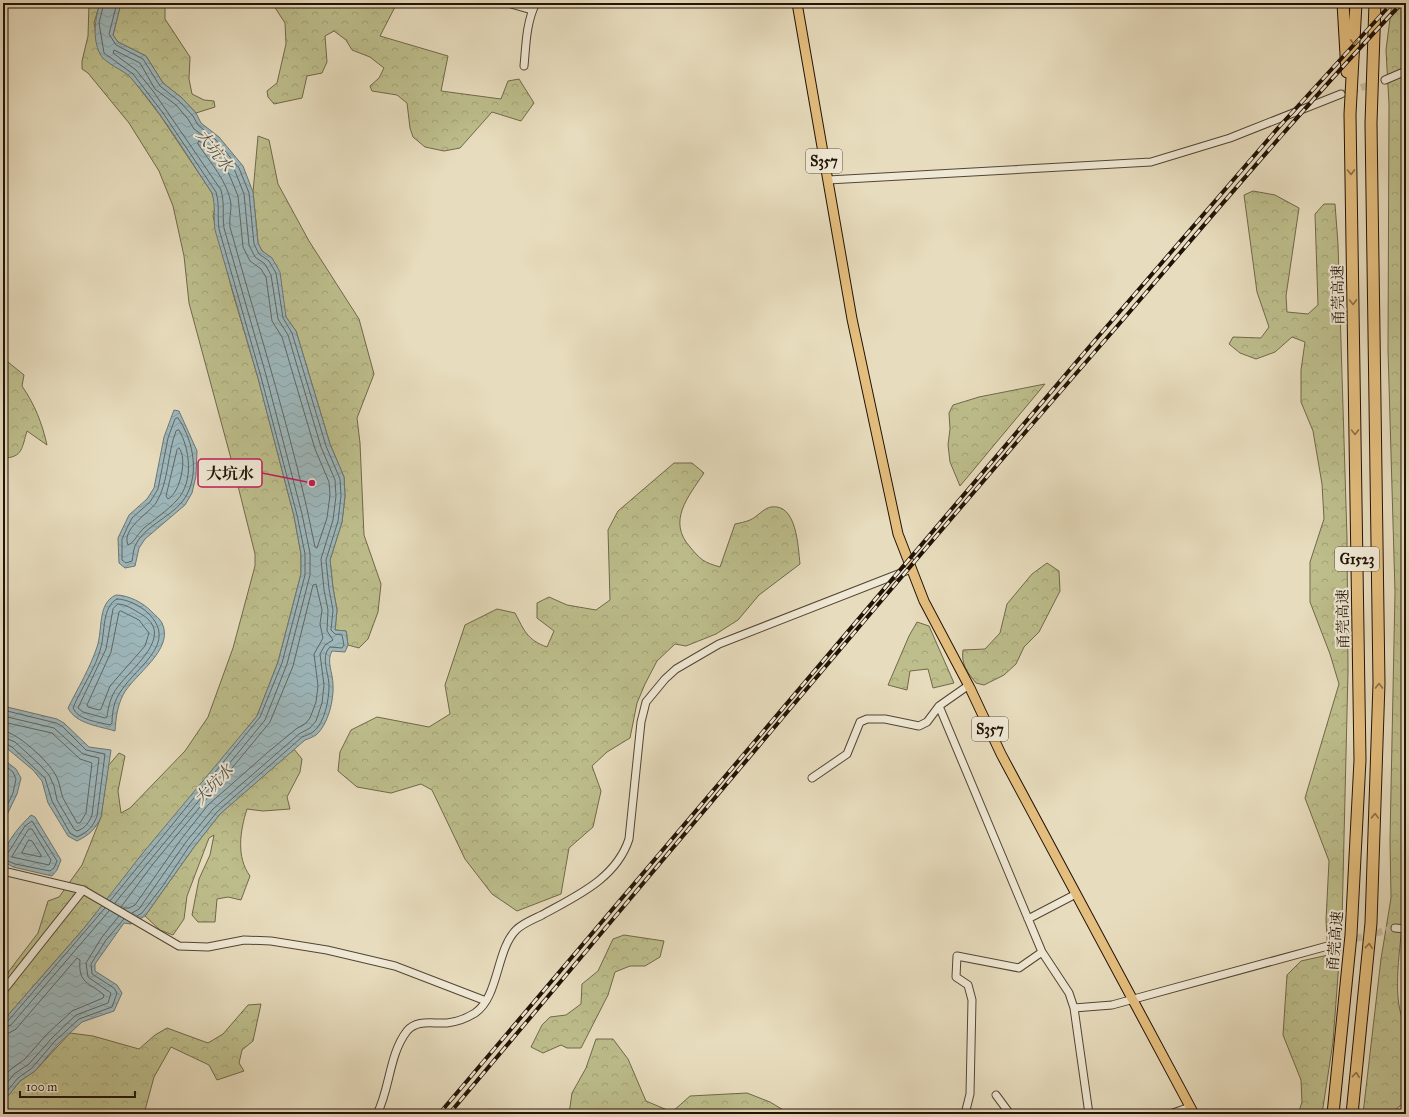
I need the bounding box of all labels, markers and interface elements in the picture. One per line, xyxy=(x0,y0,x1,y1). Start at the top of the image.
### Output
one-way arrow xyxy=(1350,39,1358,45)
water label: 大坑水 xyxy=(192,126,238,177)
road number: S357 xyxy=(806,149,842,173)
one-way arrow xyxy=(1347,169,1355,175)
street label: 甬莞高速 xyxy=(1328,265,1348,325)
one-way arrow xyxy=(1349,299,1357,305)
one-way arrow xyxy=(1351,429,1359,435)
callout: 大坑水 xyxy=(198,459,262,487)
text: 大坑水 xyxy=(206,464,254,483)
road number: G1523 xyxy=(1335,547,1379,571)
street label: 甬莞高速 xyxy=(1333,589,1353,649)
one-way arrow xyxy=(1375,683,1383,689)
road number: S357 xyxy=(972,717,1008,741)
water label: 大坑水 xyxy=(190,759,238,808)
one-way arrow xyxy=(1370,813,1379,819)
street label: 甬莞高速 xyxy=(1323,910,1347,972)
one-way arrow xyxy=(1364,943,1373,949)
one-way arrow xyxy=(1351,1072,1360,1078)
scale bar xyxy=(20,1073,135,1099)
text: 100 m xyxy=(26,1080,57,1094)

